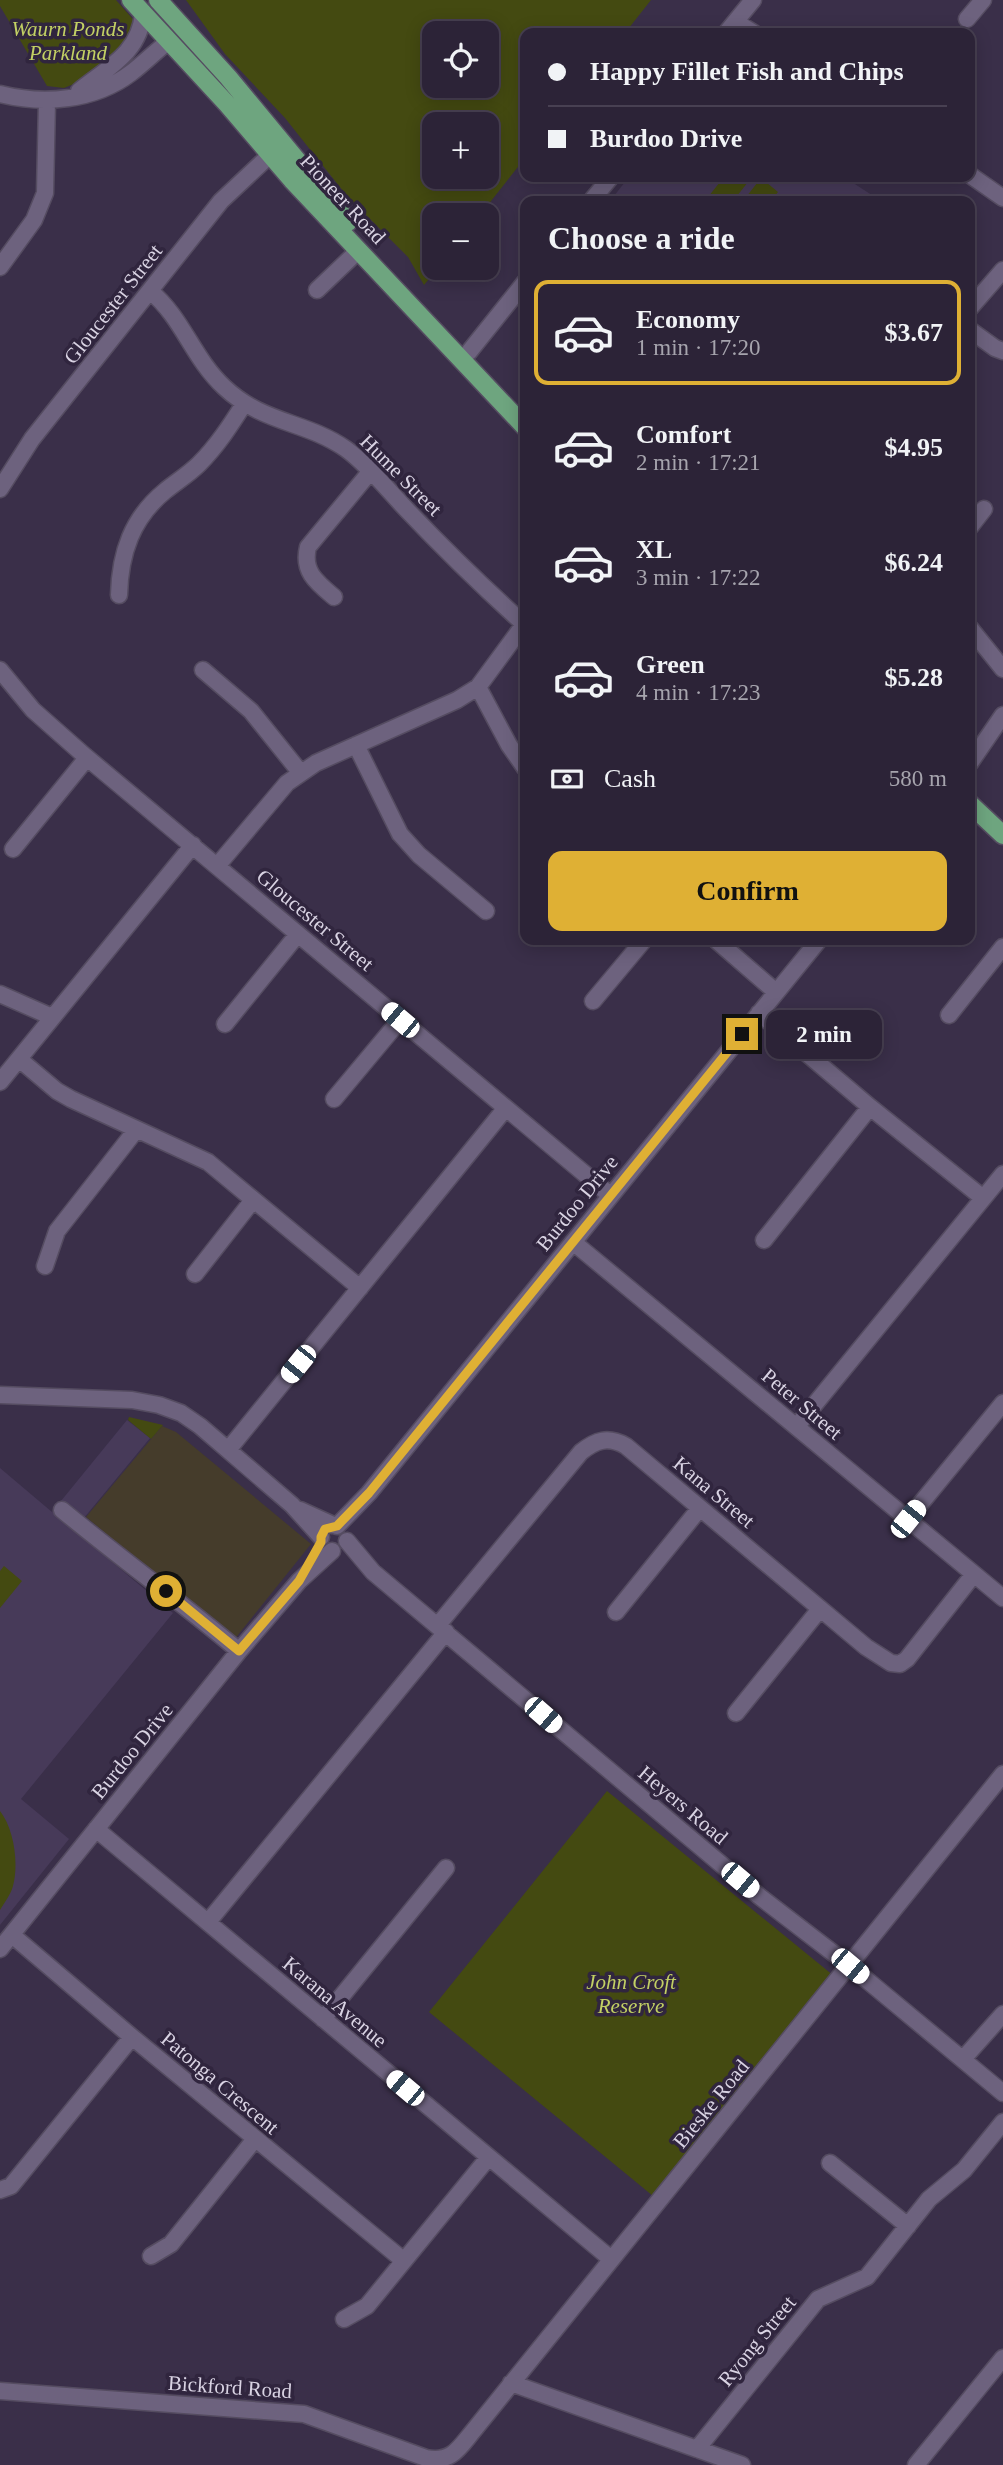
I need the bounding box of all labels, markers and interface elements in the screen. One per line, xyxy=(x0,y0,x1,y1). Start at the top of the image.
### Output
park label: Waurn Ponds Parkland xyxy=(12,17,125,65)
map controls xyxy=(422,21,499,280)
button: locate xyxy=(422,21,499,98)
text: Happy Fillet Fish and Chips xyxy=(590,57,904,86)
button: + xyxy=(422,112,499,189)
text: Burdoo Drive xyxy=(590,124,742,153)
street label: Pioneer Road xyxy=(295,149,391,249)
button: − xyxy=(422,203,499,280)
text: Choose a ride xyxy=(548,220,735,256)
street label: Gloucester Street xyxy=(59,239,167,369)
icon: car xyxy=(552,301,615,364)
text: Economy xyxy=(636,305,740,334)
text: $3.67 xyxy=(885,318,943,347)
text: 1 min · 17:20 xyxy=(636,335,761,360)
icon: car xyxy=(552,416,615,479)
text: Comfort xyxy=(636,420,731,449)
street label: Hume Street xyxy=(355,429,447,521)
text: $4.95 xyxy=(885,433,943,462)
text: 2 min · 17:21 xyxy=(636,450,761,475)
icon: car xyxy=(552,531,615,594)
text: XL xyxy=(636,535,672,564)
text: $6.24 xyxy=(885,548,943,577)
text: 3 min · 17:22 xyxy=(636,565,761,590)
icon: car xyxy=(552,646,615,709)
text: Green xyxy=(636,650,705,679)
text: $5.28 xyxy=(885,663,943,692)
text: 4 min · 17:23 xyxy=(636,680,761,705)
icon: cash xyxy=(548,760,586,798)
text: Cash xyxy=(604,764,656,793)
text: 580 m xyxy=(889,766,947,791)
button: Confirm xyxy=(548,851,947,931)
street label: Gloucester Street xyxy=(252,864,378,976)
car xyxy=(378,998,423,1042)
callout: 2 min xyxy=(766,1010,882,1058)
route end xyxy=(726,1018,758,1050)
text: 2 min xyxy=(796,1022,852,1047)
street label: Burdoo Drive xyxy=(531,1150,623,1256)
car xyxy=(277,1341,320,1387)
street label: Peter Street xyxy=(757,1364,847,1445)
street label: Kana Street xyxy=(669,1451,760,1533)
car xyxy=(887,1496,930,1542)
route start xyxy=(150,1575,182,1607)
car xyxy=(521,1693,566,1737)
street label: Burdoo Drive xyxy=(86,1698,178,1804)
street label: Heyers Road xyxy=(634,1761,733,1850)
car xyxy=(718,1858,763,1902)
car xyxy=(828,1944,873,1988)
street label: Karana Avenue xyxy=(278,1952,392,2052)
park label: John Croft Reserve xyxy=(586,1970,677,2018)
street label: Patonga Crescent xyxy=(156,2027,284,2139)
street label: Bieske Road xyxy=(668,2055,754,2153)
car xyxy=(383,2066,428,2110)
street label: Ryong Street xyxy=(713,2291,801,2391)
street label: Bickford Road xyxy=(167,2371,293,2403)

